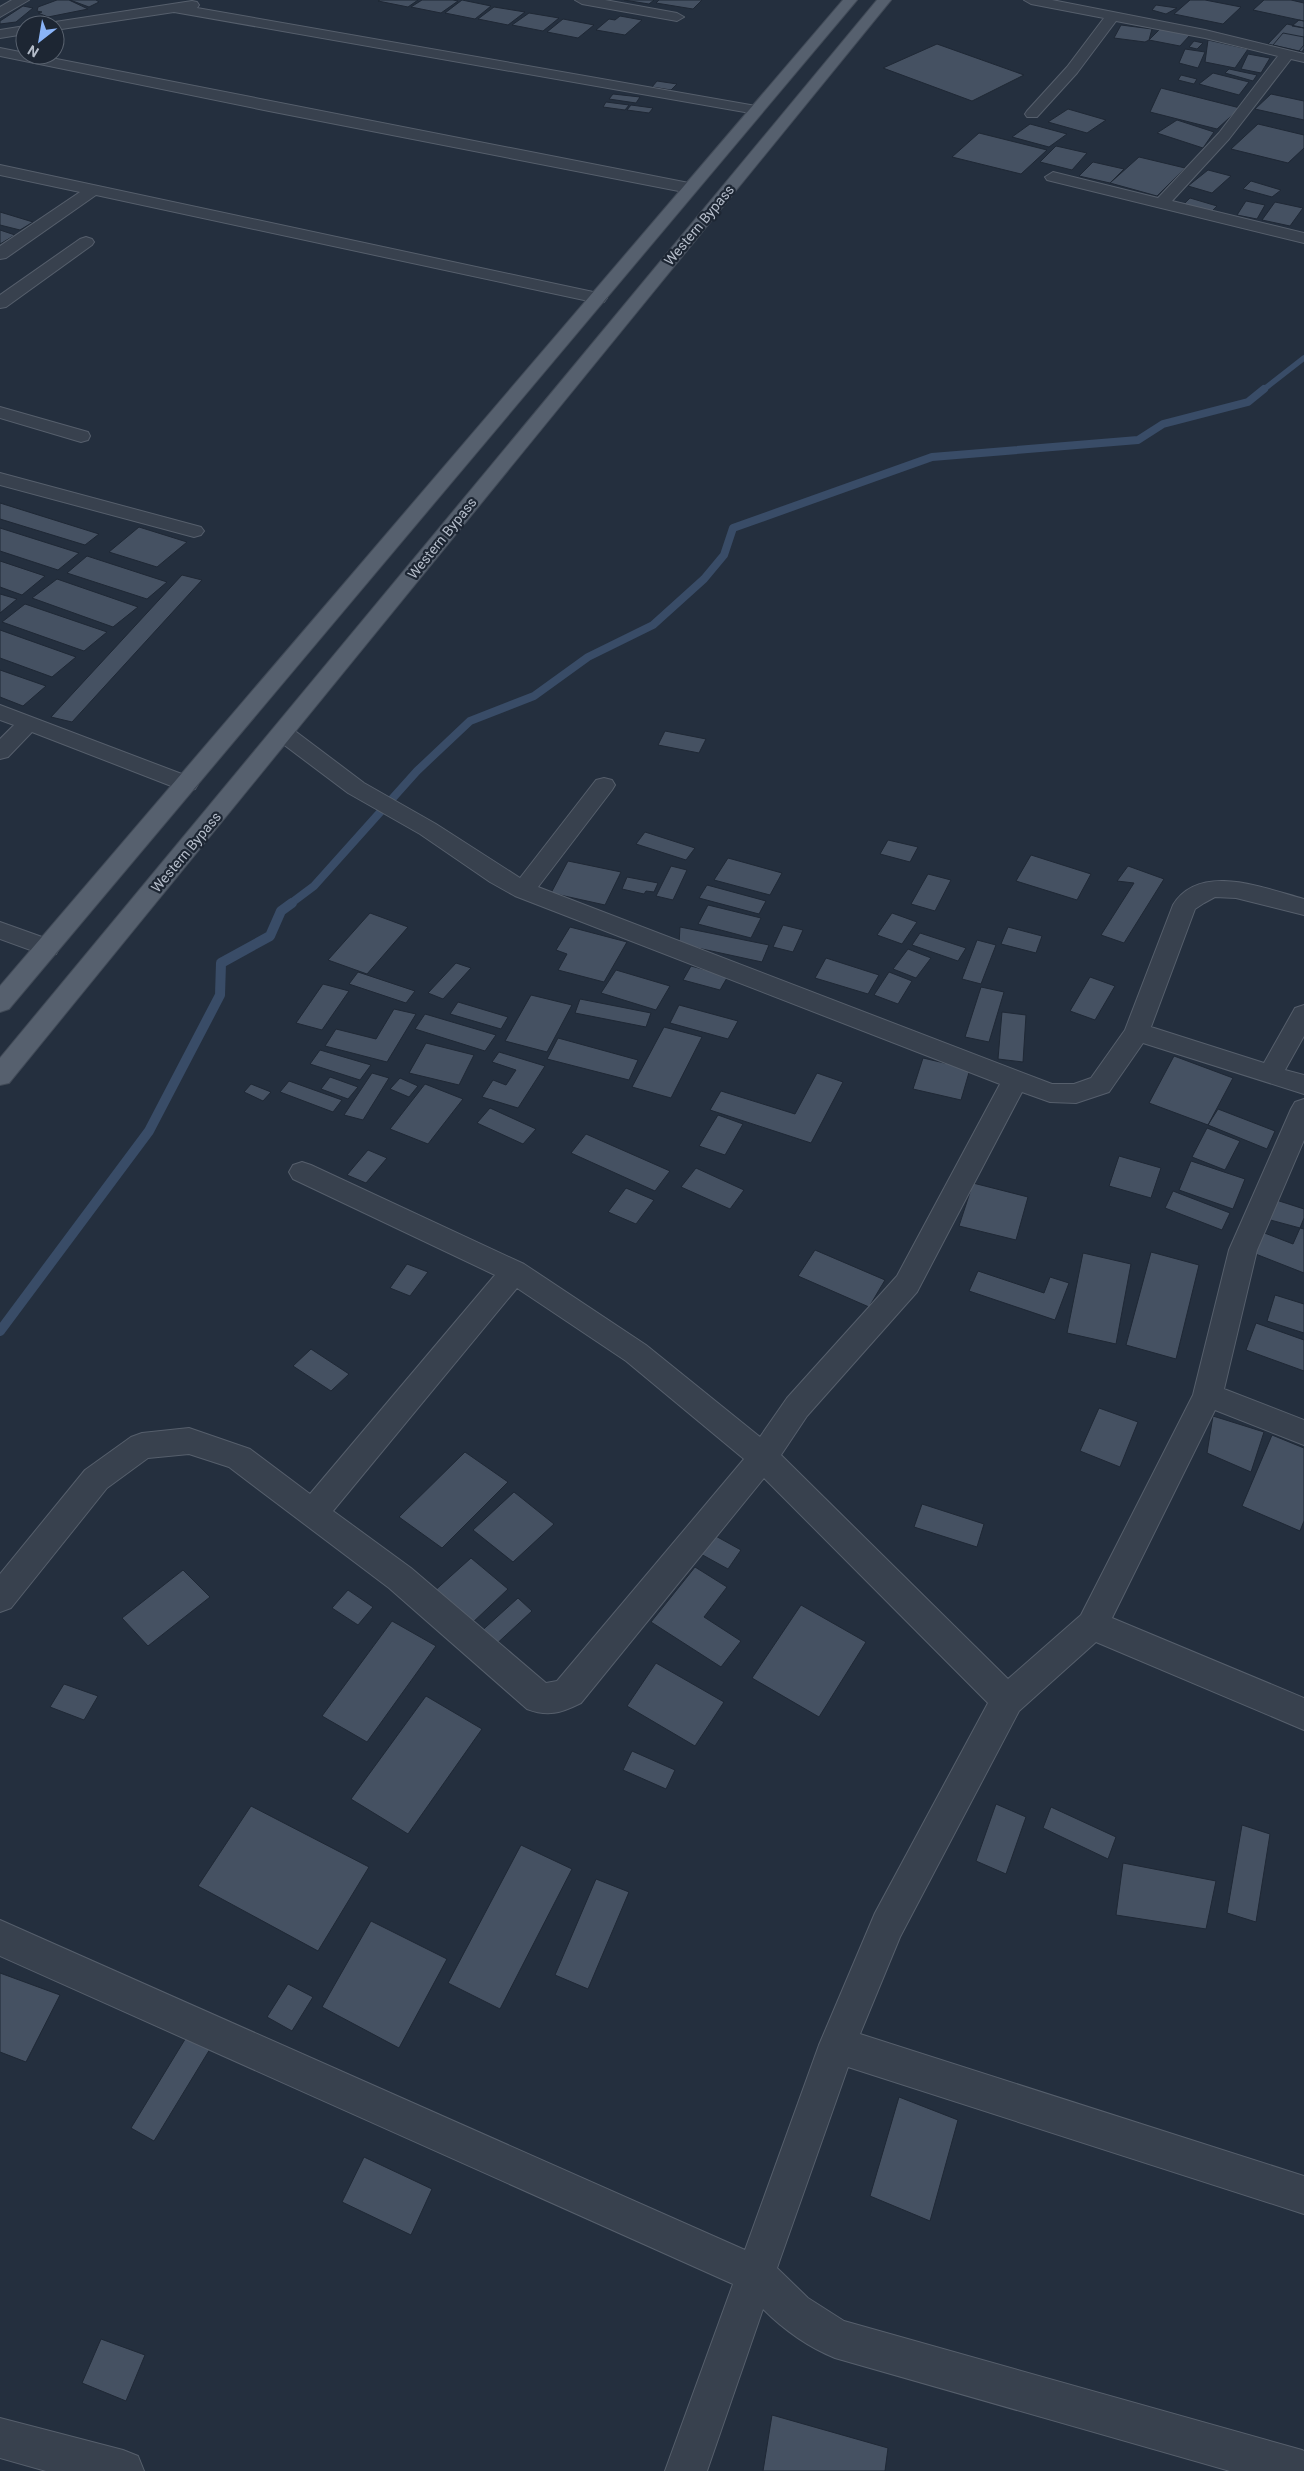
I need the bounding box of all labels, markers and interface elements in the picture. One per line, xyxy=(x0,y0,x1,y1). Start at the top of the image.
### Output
north arrow xyxy=(15,15,65,65)
text: N xyxy=(25,42,42,61)
street label: Western Bypass xyxy=(661,182,737,268)
street label: Western Bypass xyxy=(404,494,480,582)
street label: Western Bypass xyxy=(148,809,224,895)

